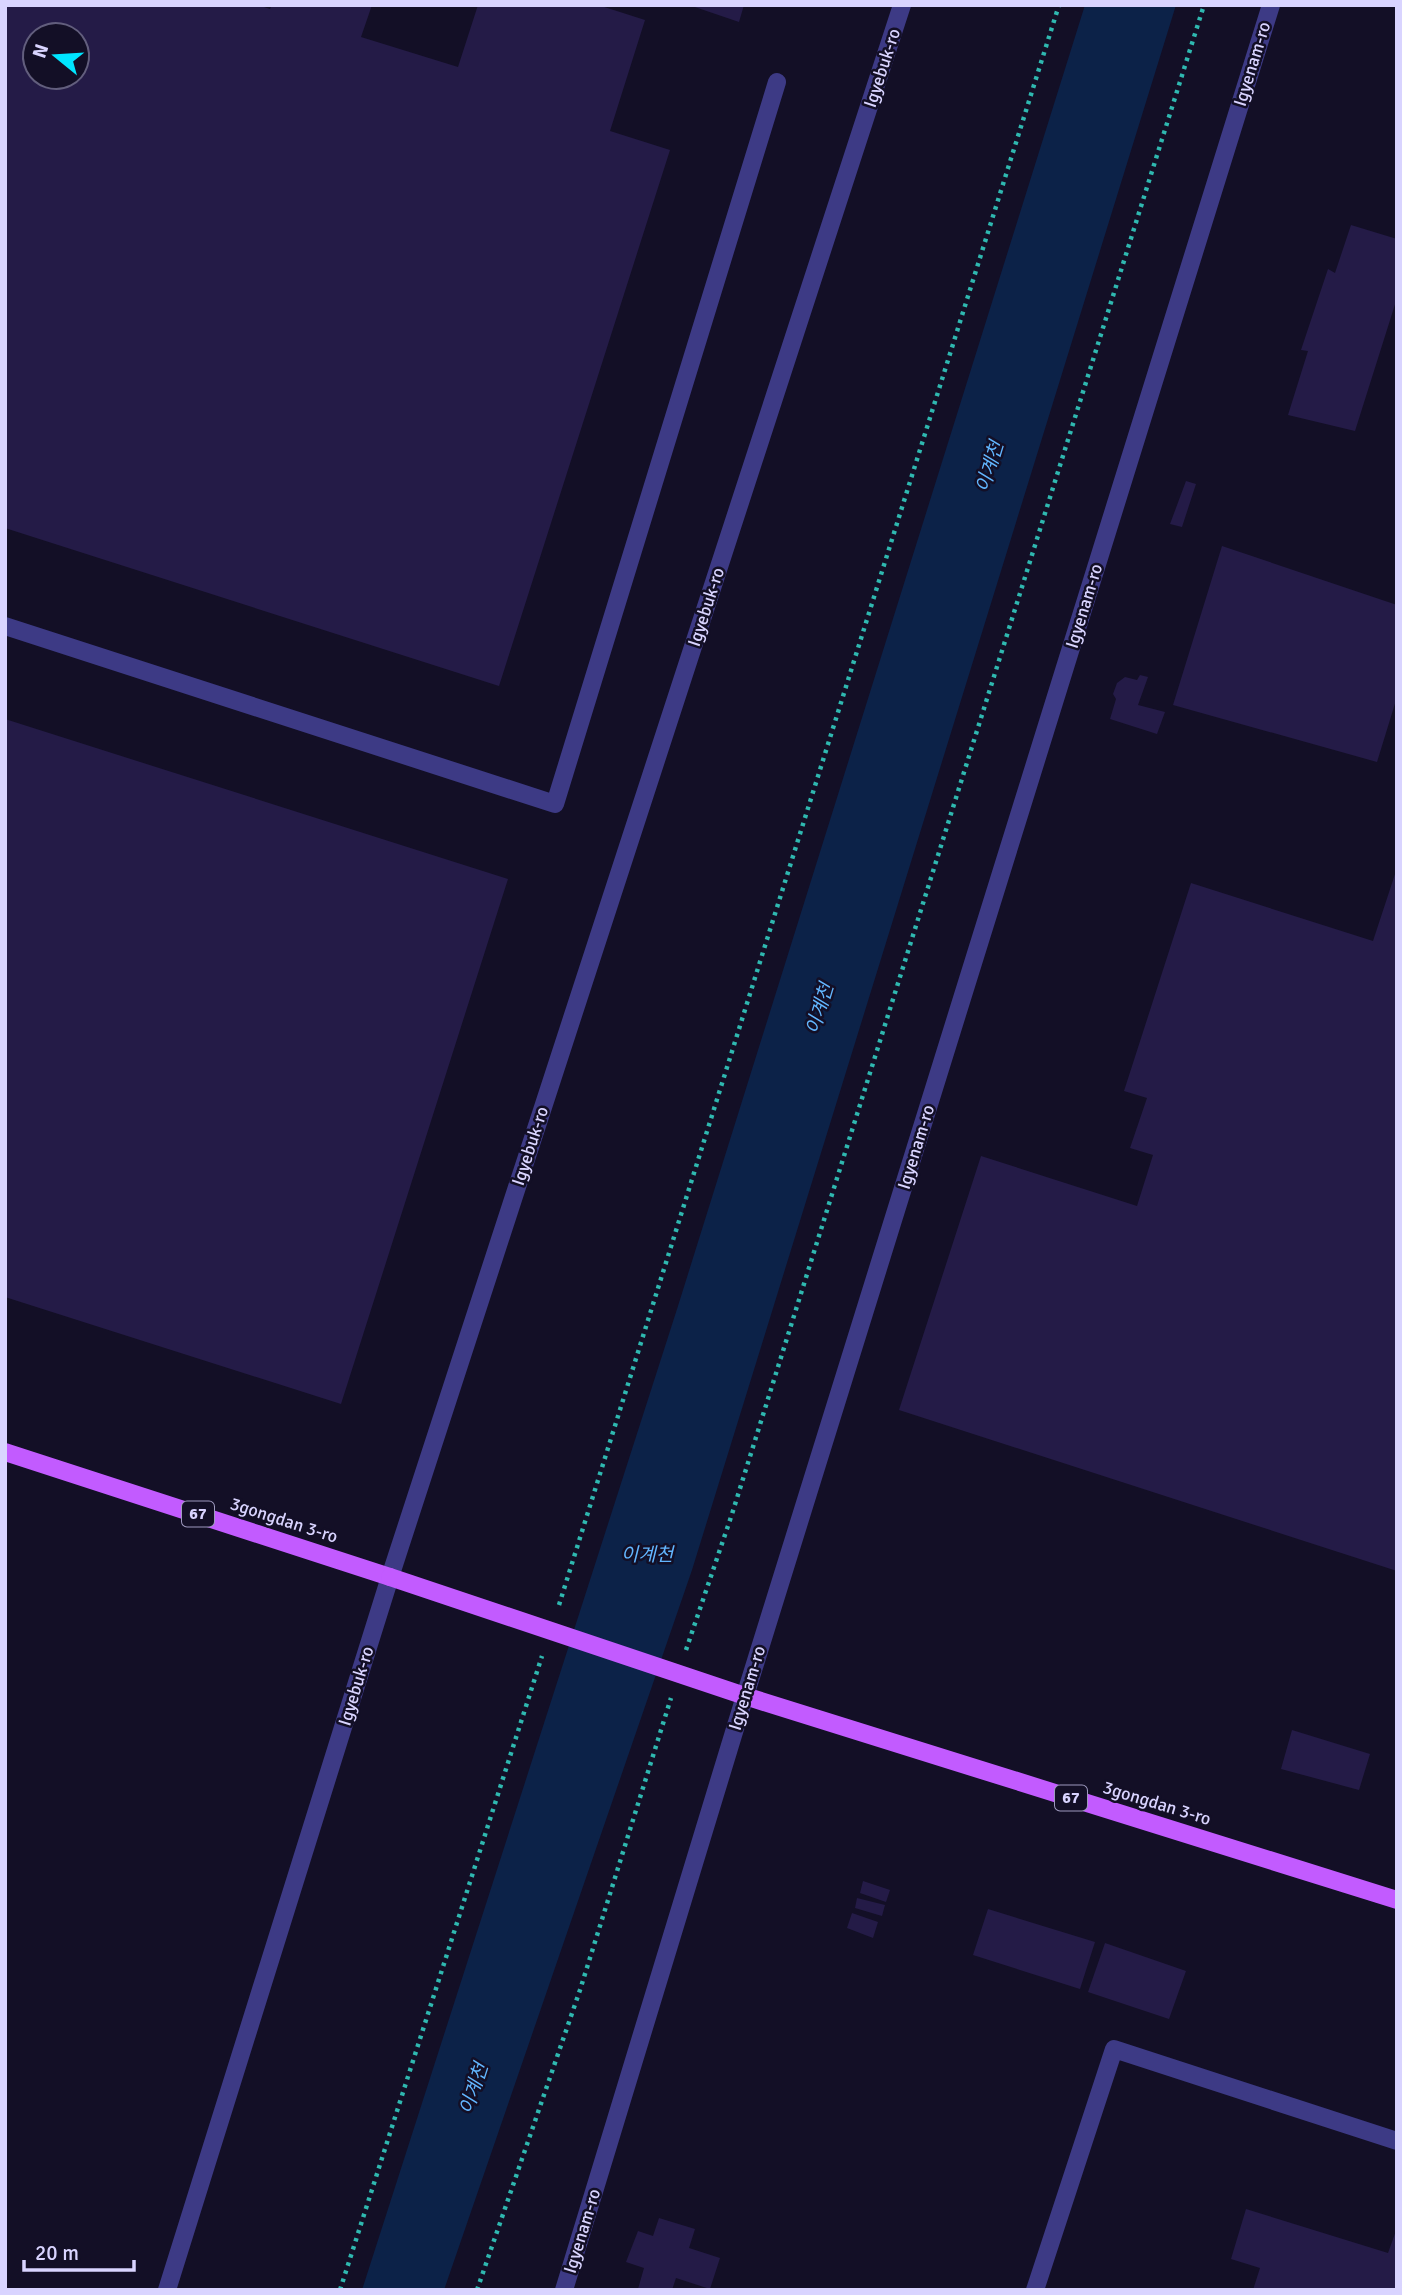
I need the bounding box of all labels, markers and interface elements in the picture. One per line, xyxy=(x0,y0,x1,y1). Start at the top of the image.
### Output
street label: Igyenam-ro xyxy=(1229,19,1275,109)
north arrow xyxy=(21,21,91,91)
street label: Igyebuk-ro xyxy=(859,26,905,110)
text: N xyxy=(27,41,54,61)
water label: 이계천 xyxy=(971,437,1010,496)
street label: Igyenam-ro xyxy=(1061,561,1107,651)
street label: Igyebuk-ro xyxy=(683,565,729,649)
water label: 이계천 xyxy=(801,979,840,1038)
street label: Igyenam-ro xyxy=(893,1102,939,1192)
street label: Igyebuk-ro xyxy=(507,1104,553,1188)
street label: 3gongdan 3-ro xyxy=(227,1492,341,1548)
road number: 67 xyxy=(182,1502,214,1526)
water label: 이계천 xyxy=(621,1543,675,1567)
street label: Igyenam-ro xyxy=(724,1643,770,1733)
street label: Igyebuk-ro xyxy=(334,1644,378,1728)
street label: 3gongdan 3-ro xyxy=(1100,1776,1214,1830)
road number: 67 xyxy=(1055,1786,1087,1810)
water label: 이계천 xyxy=(454,2059,494,2118)
street label: Igyenam-ro xyxy=(559,2186,605,2276)
scale bar xyxy=(24,2228,135,2272)
text: 20 m xyxy=(35,2240,79,2266)

